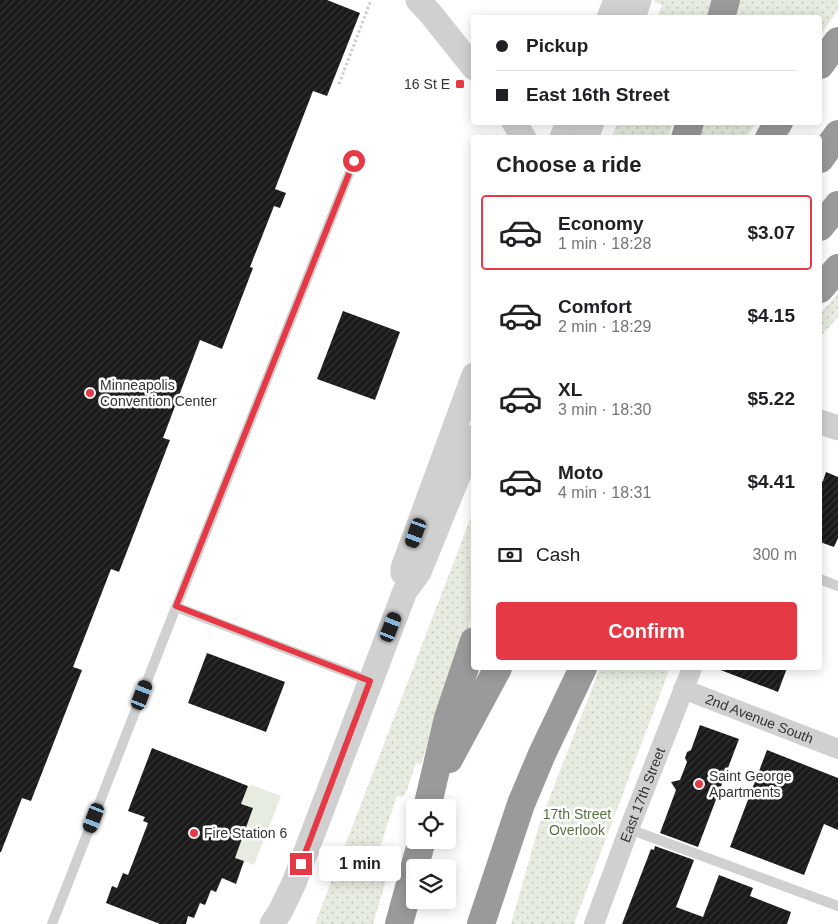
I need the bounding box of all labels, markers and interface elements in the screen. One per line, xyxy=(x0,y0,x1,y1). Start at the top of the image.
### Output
text: Pickup xyxy=(526,35,588,56)
place label: 16 St E xyxy=(404,76,450,92)
marker: 16 St E xyxy=(454,78,466,90)
text: East 16th Street xyxy=(526,84,670,105)
route start xyxy=(343,150,365,172)
text: Choose a ride xyxy=(496,152,641,177)
icon: car xyxy=(498,210,543,255)
text: Economy xyxy=(558,213,644,234)
text: $3.07 xyxy=(747,222,795,243)
text: 1 min · 18:28 xyxy=(558,235,651,252)
icon: car xyxy=(498,293,543,338)
text: Comfort xyxy=(558,296,632,317)
text: $4.15 xyxy=(747,305,795,326)
text: 2 min · 18:29 xyxy=(558,318,651,335)
icon: car xyxy=(498,376,543,421)
place label: Minneapolis Convention Center xyxy=(100,377,217,409)
text: XL xyxy=(558,379,582,400)
marker: Minneapolis Convention Center xyxy=(84,387,96,399)
text: $5.22 xyxy=(747,388,795,409)
text: 3 min · 18:30 xyxy=(558,401,651,418)
icon: car xyxy=(498,459,543,504)
text: Moto xyxy=(558,462,603,483)
text: $4.41 xyxy=(747,471,795,492)
text: 4 min · 18:31 xyxy=(558,484,651,501)
car xyxy=(403,516,428,550)
icon: cash xyxy=(496,541,524,569)
text: Cash xyxy=(536,544,580,565)
text: 300 m xyxy=(753,546,797,563)
button: Confirm xyxy=(496,602,797,660)
car xyxy=(378,610,403,644)
car xyxy=(129,678,154,712)
street label: 2nd Avenue South xyxy=(703,691,816,747)
street label: East 17th Street xyxy=(617,745,668,844)
place label: Saint George Apartments xyxy=(709,768,792,800)
marker: Saint George Apartments xyxy=(693,778,705,790)
map controls xyxy=(406,799,456,909)
button: locate xyxy=(406,799,456,849)
car xyxy=(81,801,106,835)
park label: 17th Street Overlook xyxy=(543,806,611,838)
place label: Fire Station 6 xyxy=(204,825,287,841)
marker: Fire Station 6 xyxy=(188,827,200,839)
callout: 1 min xyxy=(318,846,401,882)
route end xyxy=(290,853,312,875)
text: 1 min xyxy=(339,855,381,872)
button: layers xyxy=(406,859,456,909)

